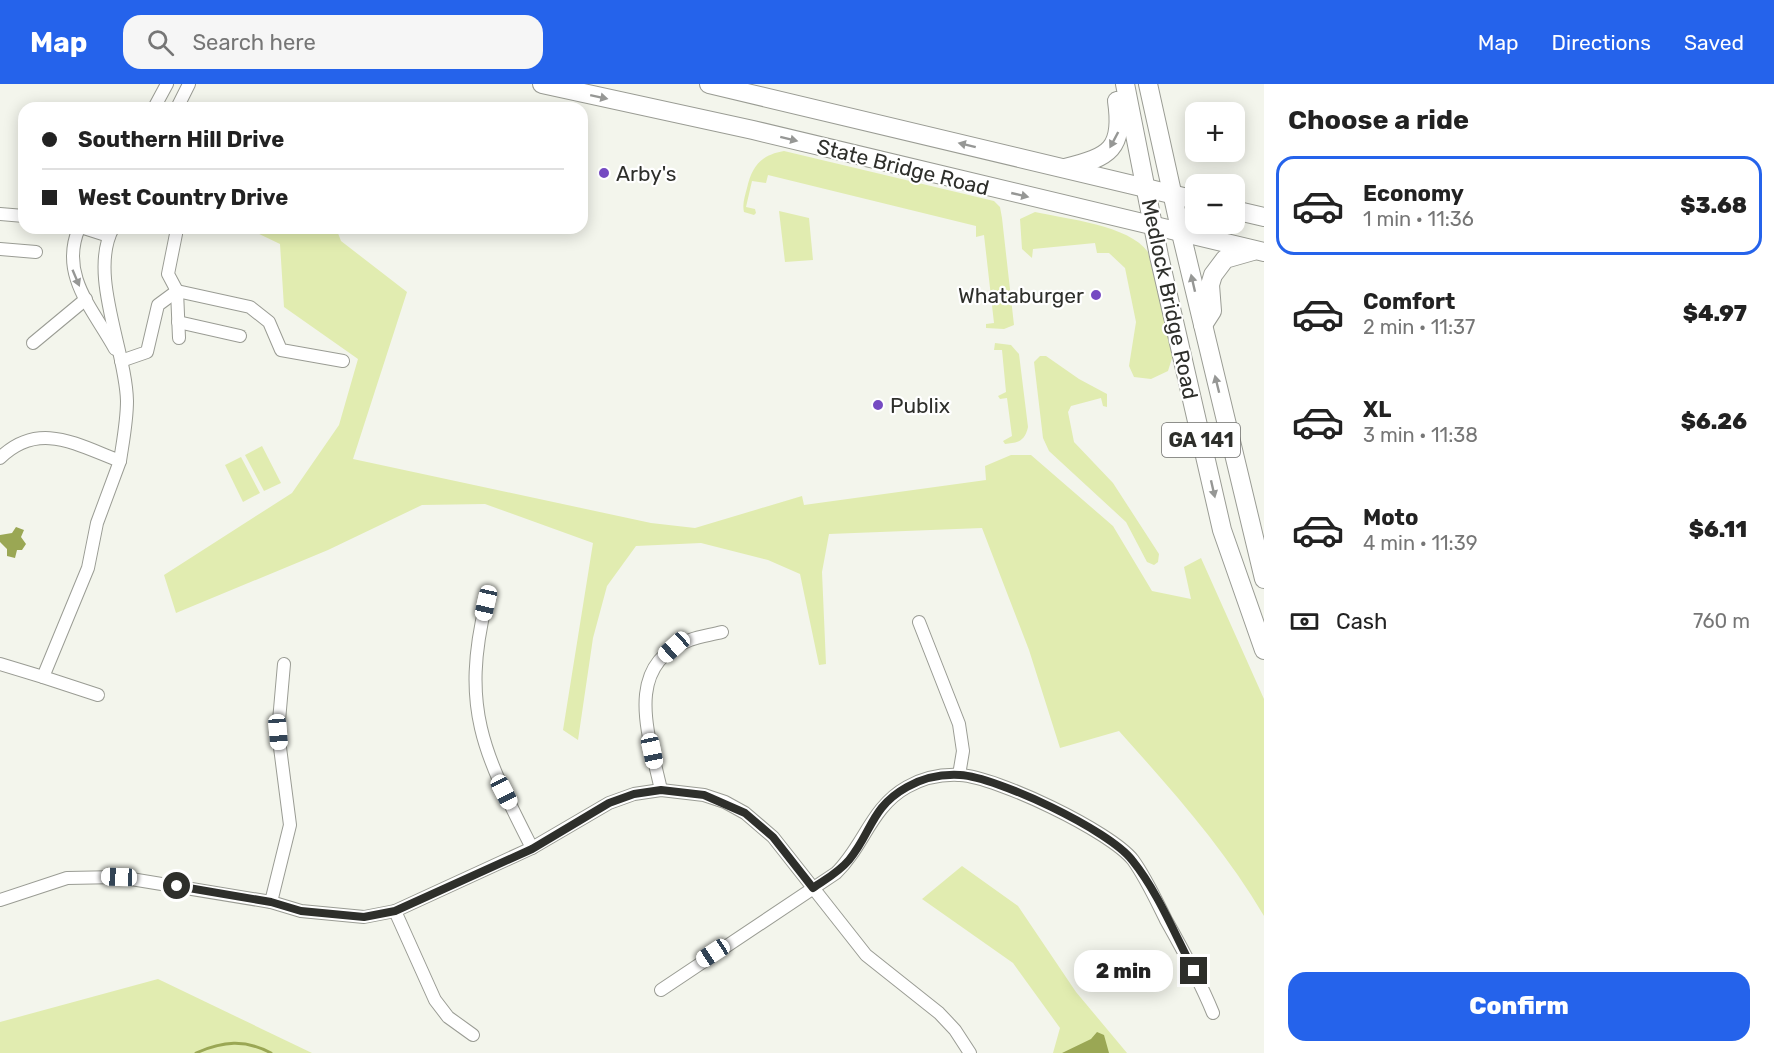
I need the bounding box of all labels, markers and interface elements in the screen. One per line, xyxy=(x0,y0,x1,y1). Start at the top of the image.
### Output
search box xyxy=(123,15,543,69)
text: Map xyxy=(30,26,87,59)
icon: search xyxy=(144,26,177,59)
text: Search here xyxy=(192,29,316,56)
text: Map xyxy=(1478,30,1519,55)
text: Directions xyxy=(1552,30,1651,55)
text: Saved xyxy=(1684,30,1744,55)
one-way arrow xyxy=(589,93,608,102)
map controls xyxy=(1185,102,1245,234)
button: + xyxy=(1185,102,1245,162)
text: Choose a ride xyxy=(1288,104,1469,136)
text: Southern Hill Drive xyxy=(78,126,284,153)
one-way arrow xyxy=(1109,132,1119,149)
street label: State Bridge Road xyxy=(814,133,992,201)
one-way arrow xyxy=(780,135,798,145)
one-way arrow xyxy=(958,140,976,150)
place label: Arby's xyxy=(616,161,677,186)
marker: Arby's xyxy=(597,166,611,180)
button: − xyxy=(1185,174,1245,234)
icon: car xyxy=(1291,179,1345,233)
text: Economy xyxy=(1363,180,1464,207)
text: West Country Drive xyxy=(78,184,288,211)
one-way arrow xyxy=(1010,190,1029,200)
text: $3.68 xyxy=(1680,192,1747,219)
street label: Medlock Bridge Road xyxy=(1137,197,1203,401)
text: 1 min · 11:36 xyxy=(1363,207,1474,231)
one-way arrow xyxy=(71,270,81,288)
one-way arrow xyxy=(1188,274,1198,293)
place label: Whataburger xyxy=(958,283,1084,308)
icon: car xyxy=(1291,287,1345,341)
marker: Whataburger xyxy=(1089,288,1103,302)
text: Comfort xyxy=(1363,288,1455,315)
text: $4.97 xyxy=(1683,300,1747,327)
text: 2 min · 11:37 xyxy=(1363,315,1475,339)
one-way arrow xyxy=(1212,375,1222,394)
place label: Publix xyxy=(890,393,950,418)
icon: car xyxy=(1291,395,1345,449)
text: XL xyxy=(1363,396,1391,423)
marker: Publix xyxy=(871,398,885,412)
text: $6.26 xyxy=(1681,408,1747,435)
road number: GA 141 xyxy=(1162,423,1240,457)
text: 3 min · 11:38 xyxy=(1363,423,1478,447)
one-way arrow xyxy=(1208,479,1218,498)
icon: car xyxy=(1291,503,1345,557)
text: Moto xyxy=(1363,504,1418,531)
text: $6.11 xyxy=(1689,516,1747,543)
text: 4 min · 11:39 xyxy=(1363,531,1478,555)
car xyxy=(473,583,499,623)
icon: cash xyxy=(1288,605,1321,638)
text: Cash xyxy=(1336,608,1387,635)
text: 760 m xyxy=(1693,609,1750,633)
car xyxy=(655,628,693,666)
car xyxy=(267,713,289,751)
car xyxy=(639,732,665,770)
car xyxy=(488,772,520,812)
car xyxy=(101,867,137,887)
route start xyxy=(163,872,190,899)
car xyxy=(693,936,733,970)
callout: 2 min xyxy=(1074,950,1173,992)
route end xyxy=(1180,957,1207,984)
text: 2 min xyxy=(1096,959,1151,983)
button: Confirm xyxy=(1288,972,1750,1041)

